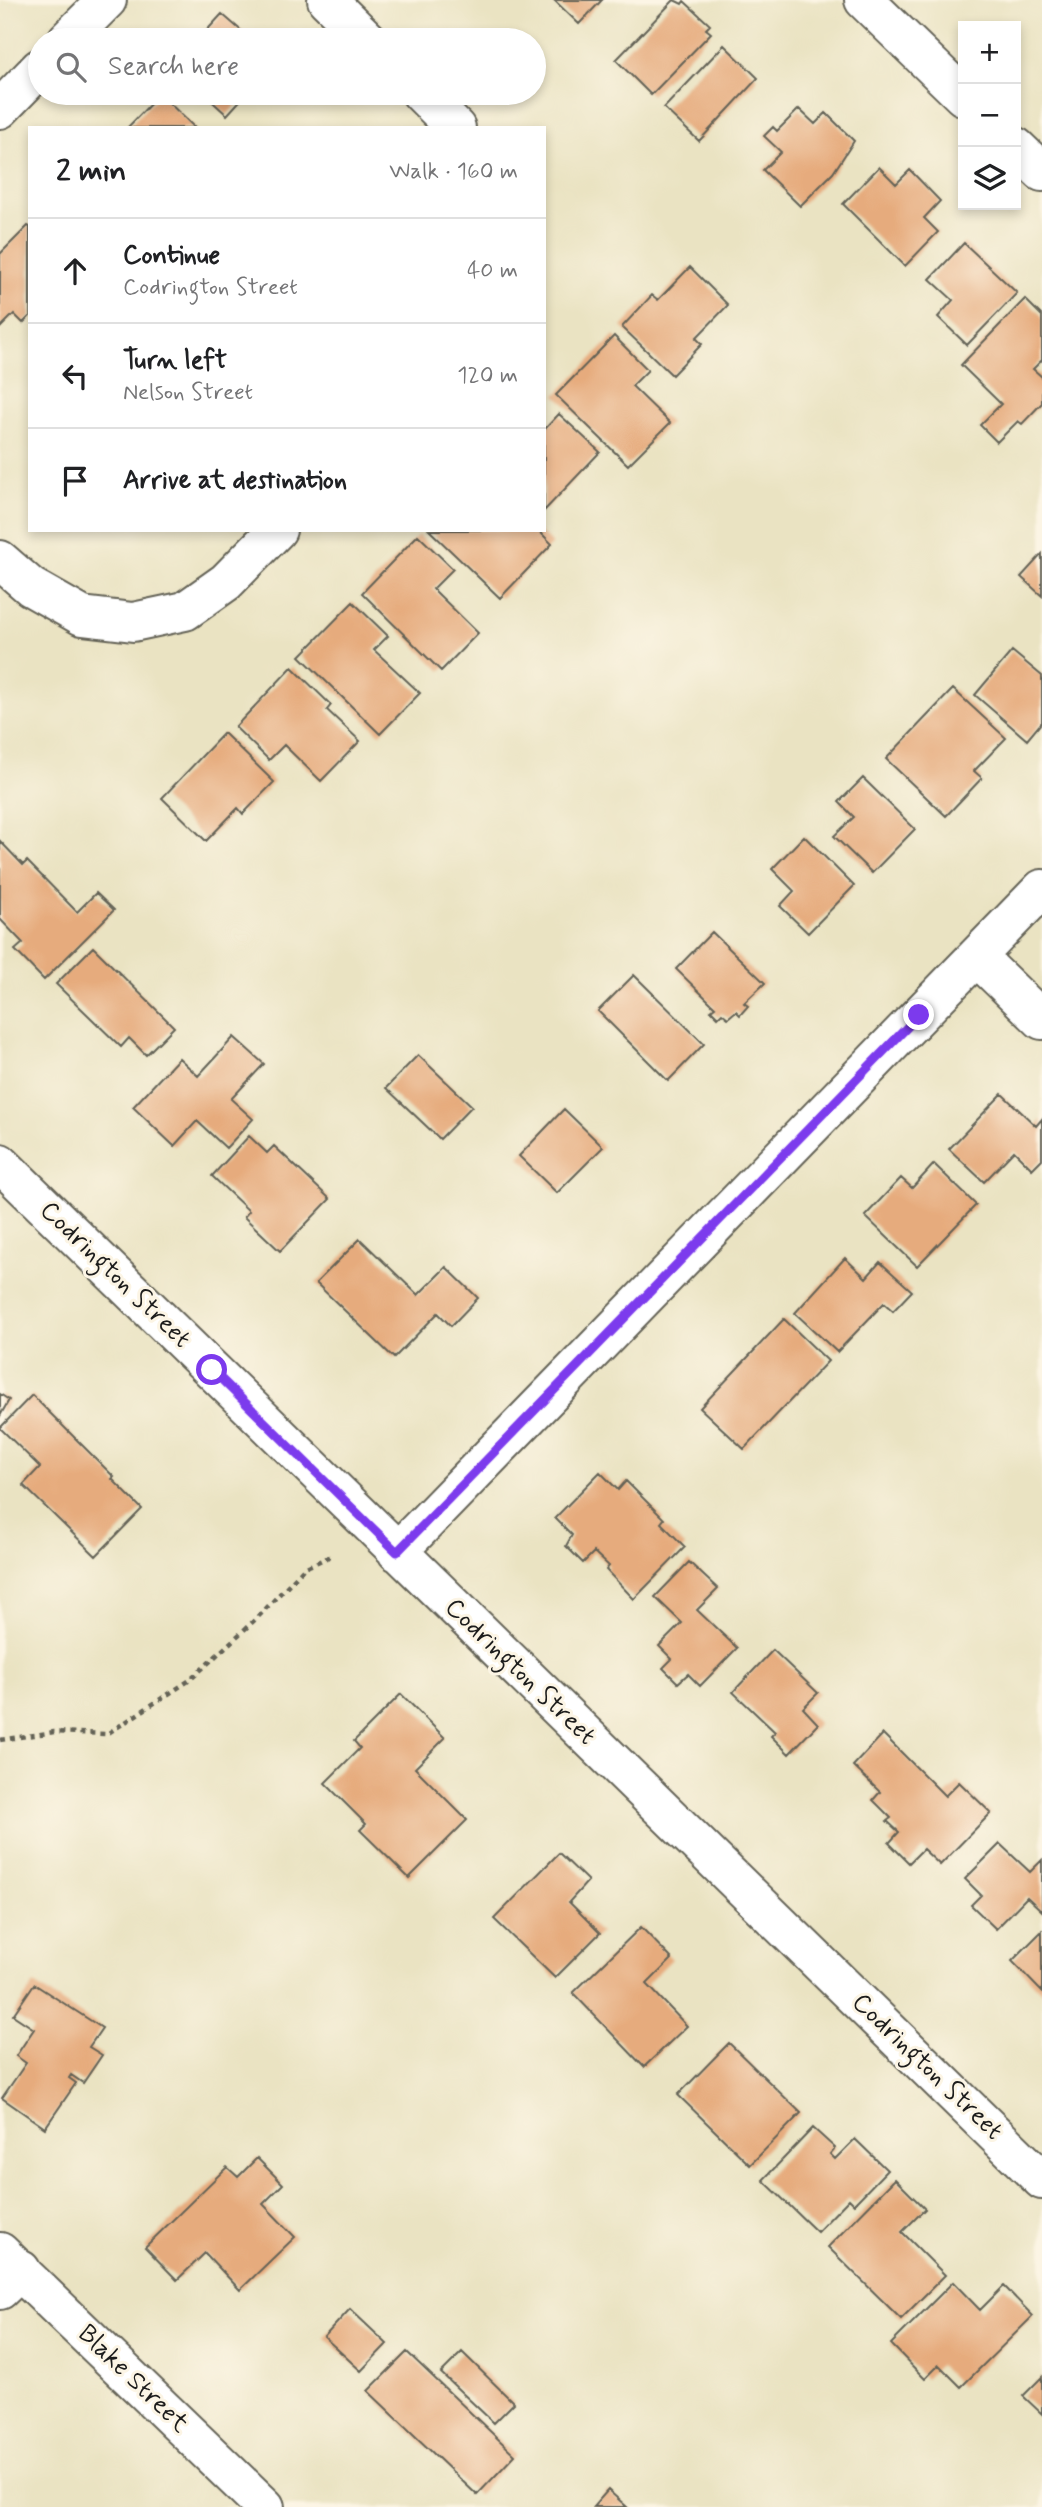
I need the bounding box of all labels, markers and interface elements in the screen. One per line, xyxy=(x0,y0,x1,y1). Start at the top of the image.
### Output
map controls xyxy=(958,21,1021,210)
button: + xyxy=(958,21,1021,84)
search box xyxy=(28,28,546,105)
icon: search xyxy=(52,48,90,86)
text: Search here xyxy=(108,50,239,84)
button: − xyxy=(958,84,1021,147)
button: layers xyxy=(958,147,1021,210)
text: 2 min xyxy=(56,152,126,191)
text: Walk · 160 m xyxy=(389,157,518,187)
text: Continue xyxy=(123,239,220,273)
icon: ahead xyxy=(56,252,94,290)
text: 40 m xyxy=(467,256,518,286)
text: Codrington Street xyxy=(123,273,298,303)
text: Turn left xyxy=(123,344,227,378)
icon: left xyxy=(56,357,94,395)
text: 120 m xyxy=(457,361,518,391)
text: Nelson Street xyxy=(123,378,253,408)
icon: arrive xyxy=(56,462,94,500)
text: Arrive at destination xyxy=(123,464,347,498)
route end xyxy=(903,999,934,1030)
street label: Codrington Street xyxy=(30,1194,198,1358)
route start xyxy=(196,1354,227,1385)
street label: Codrington Street xyxy=(435,1591,603,1755)
street label: Codrington Street xyxy=(842,1986,1010,2150)
street label: Blake Street xyxy=(70,2317,196,2441)

